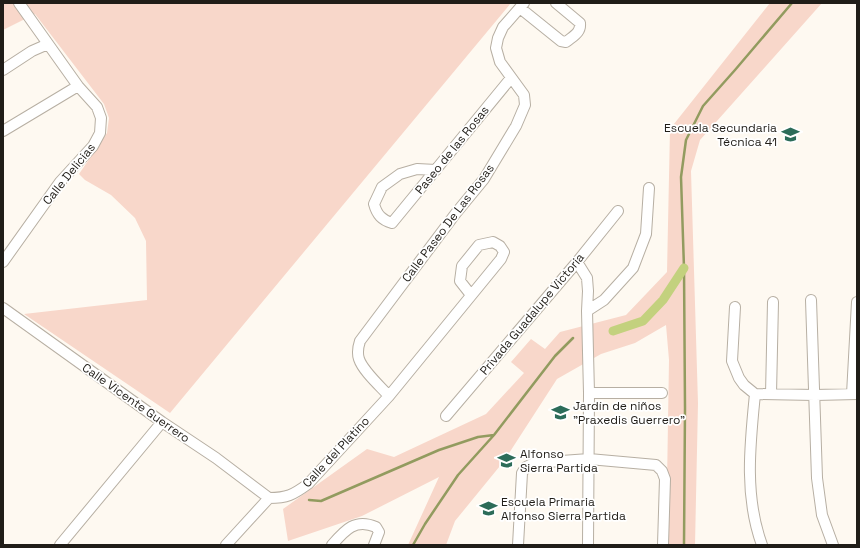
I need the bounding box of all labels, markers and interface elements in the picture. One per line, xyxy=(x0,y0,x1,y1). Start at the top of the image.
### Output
street label: Paseo de las Rosas xyxy=(411,102,493,198)
place label: Escuela Secundaria Técnica 41 xyxy=(664,120,777,150)
school or university icon: Escuela Secundaria Técnica 41 xyxy=(780,125,800,145)
street label: Calle Delicias xyxy=(39,140,99,208)
street label: Calle Paseo De Las Rosas xyxy=(398,161,498,285)
street label: Privada Guadalupe Victoria xyxy=(476,250,588,378)
street label: Calle Vicente Guerrero xyxy=(79,360,193,446)
place label: Jardín de niños "Praxedis Guerrero" xyxy=(573,398,685,428)
school or university icon: Jardín de niños "Praxedis Guerrero" xyxy=(550,403,570,423)
street label: Calle del Platino xyxy=(299,413,373,491)
place label: Alfonso Sierra Partida xyxy=(520,446,598,476)
school or university icon: Alfonso Sierra Partida xyxy=(497,451,517,471)
place label: Escuela Primaria Alfonso Sierra Partida xyxy=(501,494,626,524)
school or university icon: Escuela Primaria Alfonso Sierra Partida xyxy=(478,499,498,519)

